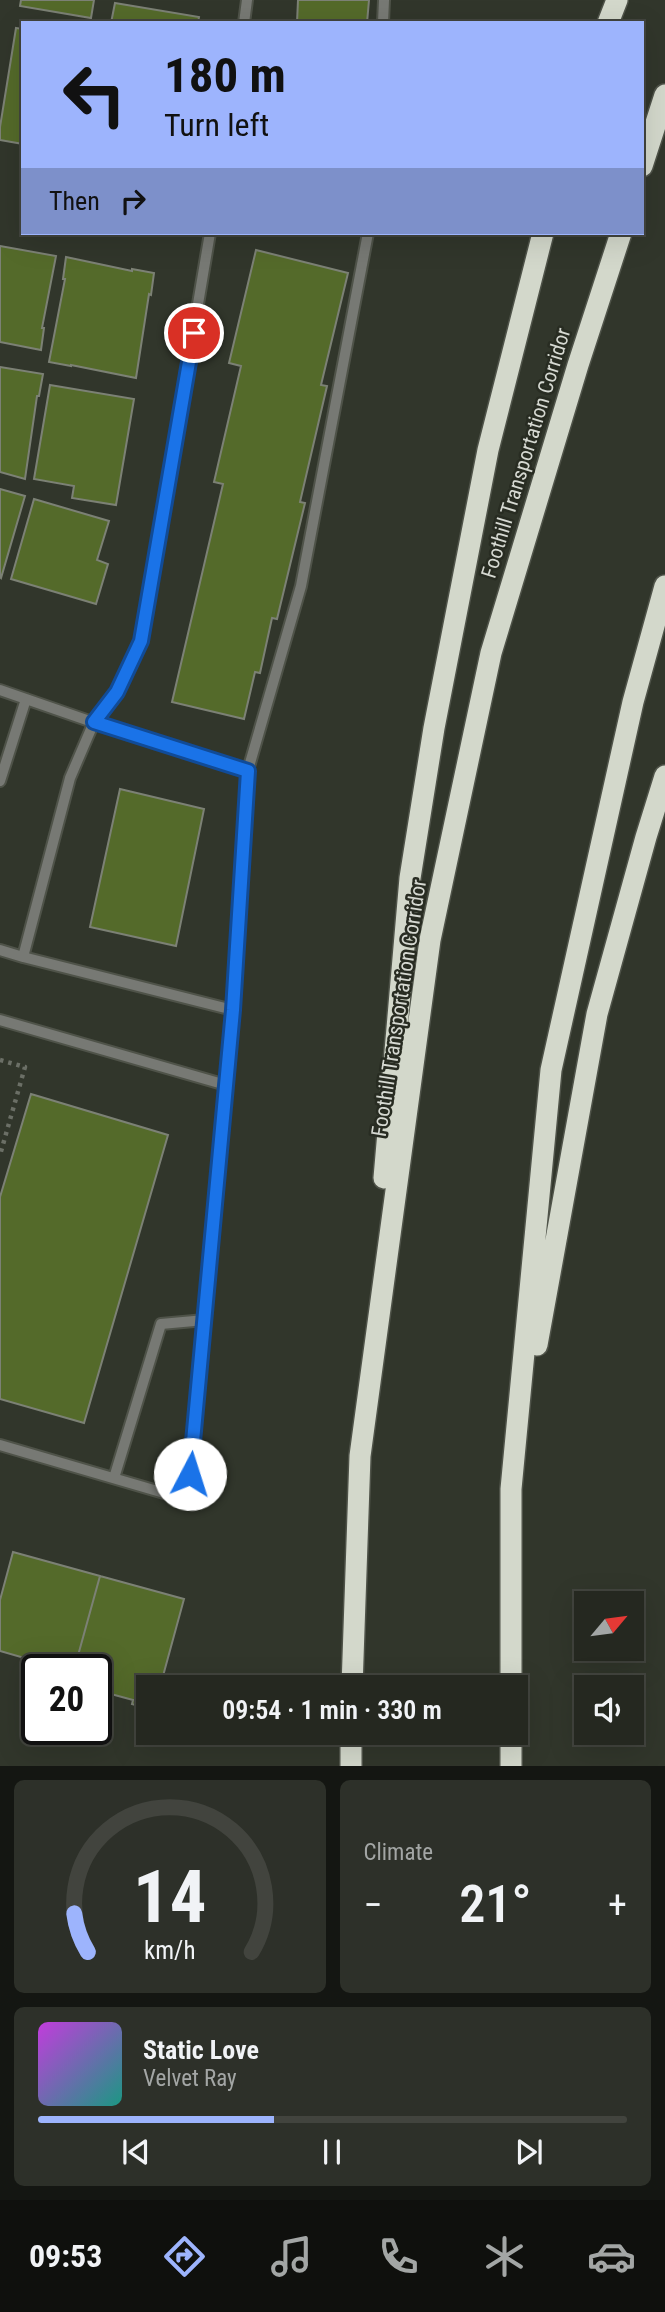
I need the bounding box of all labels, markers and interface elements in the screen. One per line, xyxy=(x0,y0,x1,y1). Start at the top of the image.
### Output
text: 180 m xyxy=(164,47,286,104)
icon: left xyxy=(49,49,140,140)
text: Turn left xyxy=(164,106,269,144)
icon: right xyxy=(114,182,152,220)
text: Then xyxy=(49,186,100,216)
pin xyxy=(164,303,224,363)
icon: arrive xyxy=(175,314,213,352)
street label: Foothill Transportation Corridor xyxy=(476,325,576,581)
street label: Foothill Transportation Corridor xyxy=(367,878,431,1138)
position arrow xyxy=(153,1437,227,1511)
north arrow xyxy=(574,1591,644,1661)
map controls xyxy=(574,1591,644,1745)
speed limit sign: 20 xyxy=(21,1654,112,1745)
button: sound xyxy=(574,1675,644,1745)
text: 09:54 · 1 min · 330 m xyxy=(222,1695,442,1725)
text: Climate xyxy=(364,1839,433,1866)
text: 14 xyxy=(133,1855,207,1941)
text: 21° xyxy=(459,1874,531,1935)
text: − xyxy=(364,1883,383,1927)
text: + xyxy=(608,1883,627,1927)
text: km/h xyxy=(144,1936,195,1965)
text: Static Love xyxy=(143,2035,259,2065)
text: Velvet Ray xyxy=(143,2065,237,2092)
icon: previous xyxy=(117,2133,155,2171)
icon: pause xyxy=(313,2133,351,2171)
icon: next xyxy=(510,2133,548,2171)
icon: directions xyxy=(160,2232,209,2281)
icon: music xyxy=(267,2232,316,2281)
icon: phone xyxy=(374,2232,423,2281)
icon: climate xyxy=(480,2232,529,2281)
icon: car xyxy=(587,2232,636,2281)
text: 09:53 xyxy=(29,2237,102,2275)

